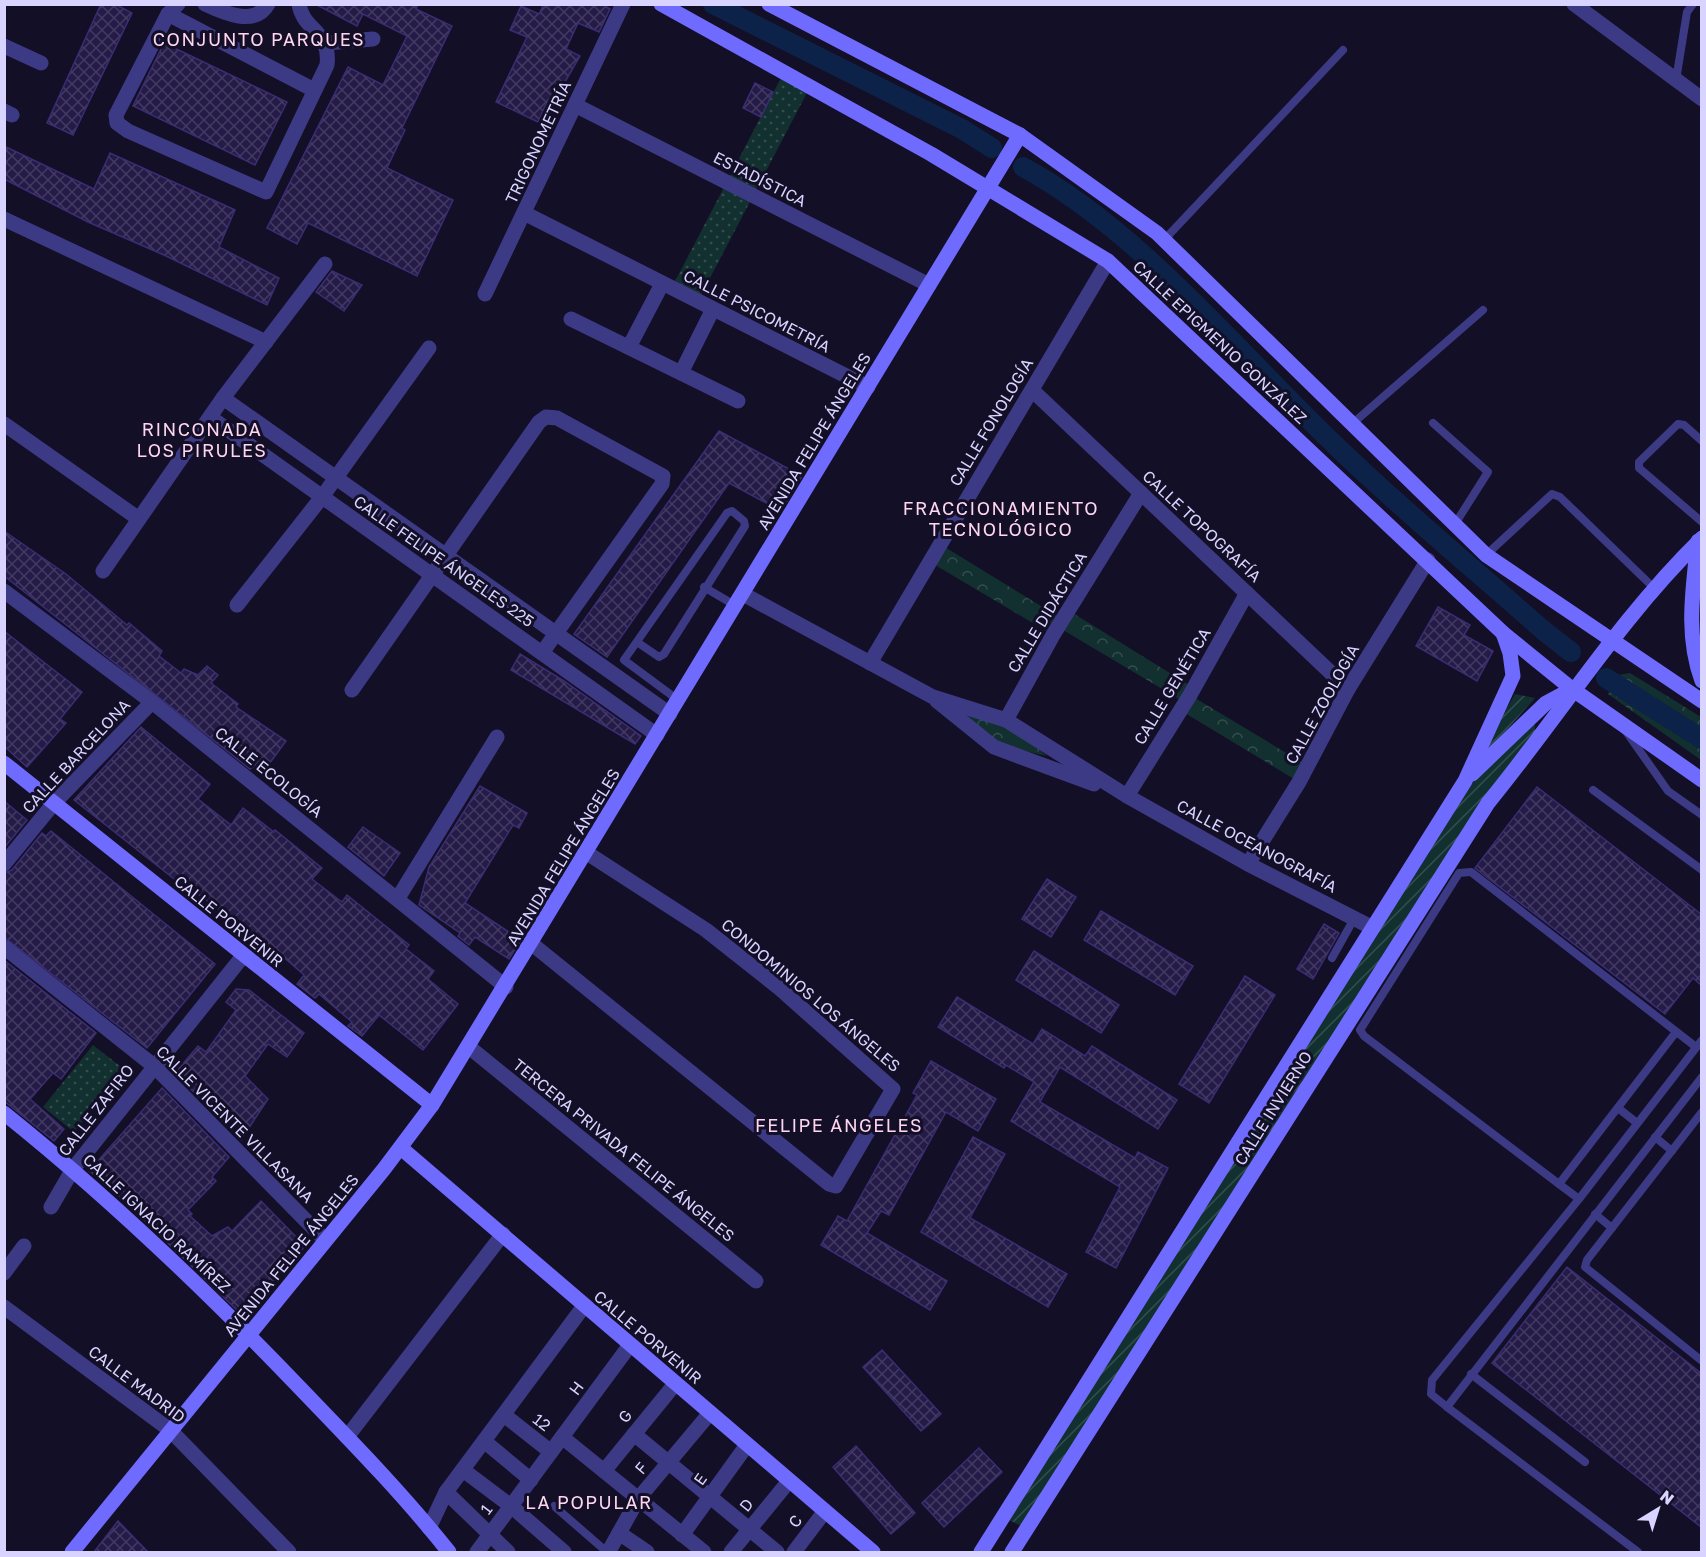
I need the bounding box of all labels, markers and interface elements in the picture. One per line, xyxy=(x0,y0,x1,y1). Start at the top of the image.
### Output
district label: CONJUNTO PARQUES xyxy=(153,28,365,50)
street label: TRIGONOMETRÍA xyxy=(501,77,575,207)
street label: ESTADÍSTICA xyxy=(710,147,810,211)
street label: CALLE EPIGMENIO GONZÁLEZ xyxy=(1129,256,1311,428)
street label: CALLE PSICOMETRÍA xyxy=(680,265,834,357)
street label: AVENIDA FELIPE ÁNGELES xyxy=(753,349,875,533)
street label: CALLE FONOLOGÍA xyxy=(945,354,1037,490)
district label: RINCONADA LOS PIRULES xyxy=(137,418,267,461)
street label: CALLE TOPOGRAFÍA xyxy=(1138,466,1266,586)
street label: CALLE FELIPE ÁNGELES 225 xyxy=(350,491,538,631)
district label: FRACCIONAMIENTO TECNOLÓGICO xyxy=(903,497,1099,540)
street label: CALLE DIDÁCTICA xyxy=(1003,548,1091,676)
street label: CALLE GENÉTICA xyxy=(1129,624,1215,748)
street label: CALLE ZOOLOGÍA xyxy=(1281,640,1363,767)
street label: CALLE BARCELONA xyxy=(18,694,134,817)
street label: CALLE ECOLOGÍA xyxy=(211,722,327,822)
street label: AVENIDA FELIPE ÁNGELES xyxy=(502,765,624,949)
street label: CALLE OCEANOGRAFÍA xyxy=(1173,795,1341,897)
street label: CALLE PORVENIR xyxy=(170,871,288,971)
street label: CONDOMINIOS LOS ÁNGELES xyxy=(717,914,905,1076)
street label: CALLE VICENTE VILLASANA xyxy=(152,1041,318,1207)
street label: CALLE INVIERNO xyxy=(1230,1047,1316,1169)
street label: TERCERA PRIVADA FELIPE ÁNGELES xyxy=(509,1054,739,1246)
street label: CALLE ZAFIRO xyxy=(54,1060,138,1160)
district label: FELIPE ÁNGELES xyxy=(755,1114,923,1136)
street label: CALLE IGNACIO RAMÍREZ xyxy=(79,1149,235,1297)
street label: AVENIDA FELIPE ÁNGELES xyxy=(219,1170,363,1340)
street label: CALLE PORVENIR xyxy=(590,1286,706,1388)
street label: CALLE MADRID xyxy=(85,1341,189,1427)
street label: H xyxy=(564,1377,588,1399)
street label: G xyxy=(614,1405,636,1427)
street label: 12 xyxy=(529,1409,555,1435)
street label: F xyxy=(630,1458,652,1478)
street label: E xyxy=(689,1469,711,1489)
north arrow xyxy=(1628,1479,1688,1539)
text: N xyxy=(1656,1486,1678,1509)
district label: LA POPULAR xyxy=(525,1491,653,1513)
street label: D xyxy=(735,1494,757,1516)
street label: 1 xyxy=(476,1500,496,1518)
street label: C xyxy=(784,1511,806,1531)

